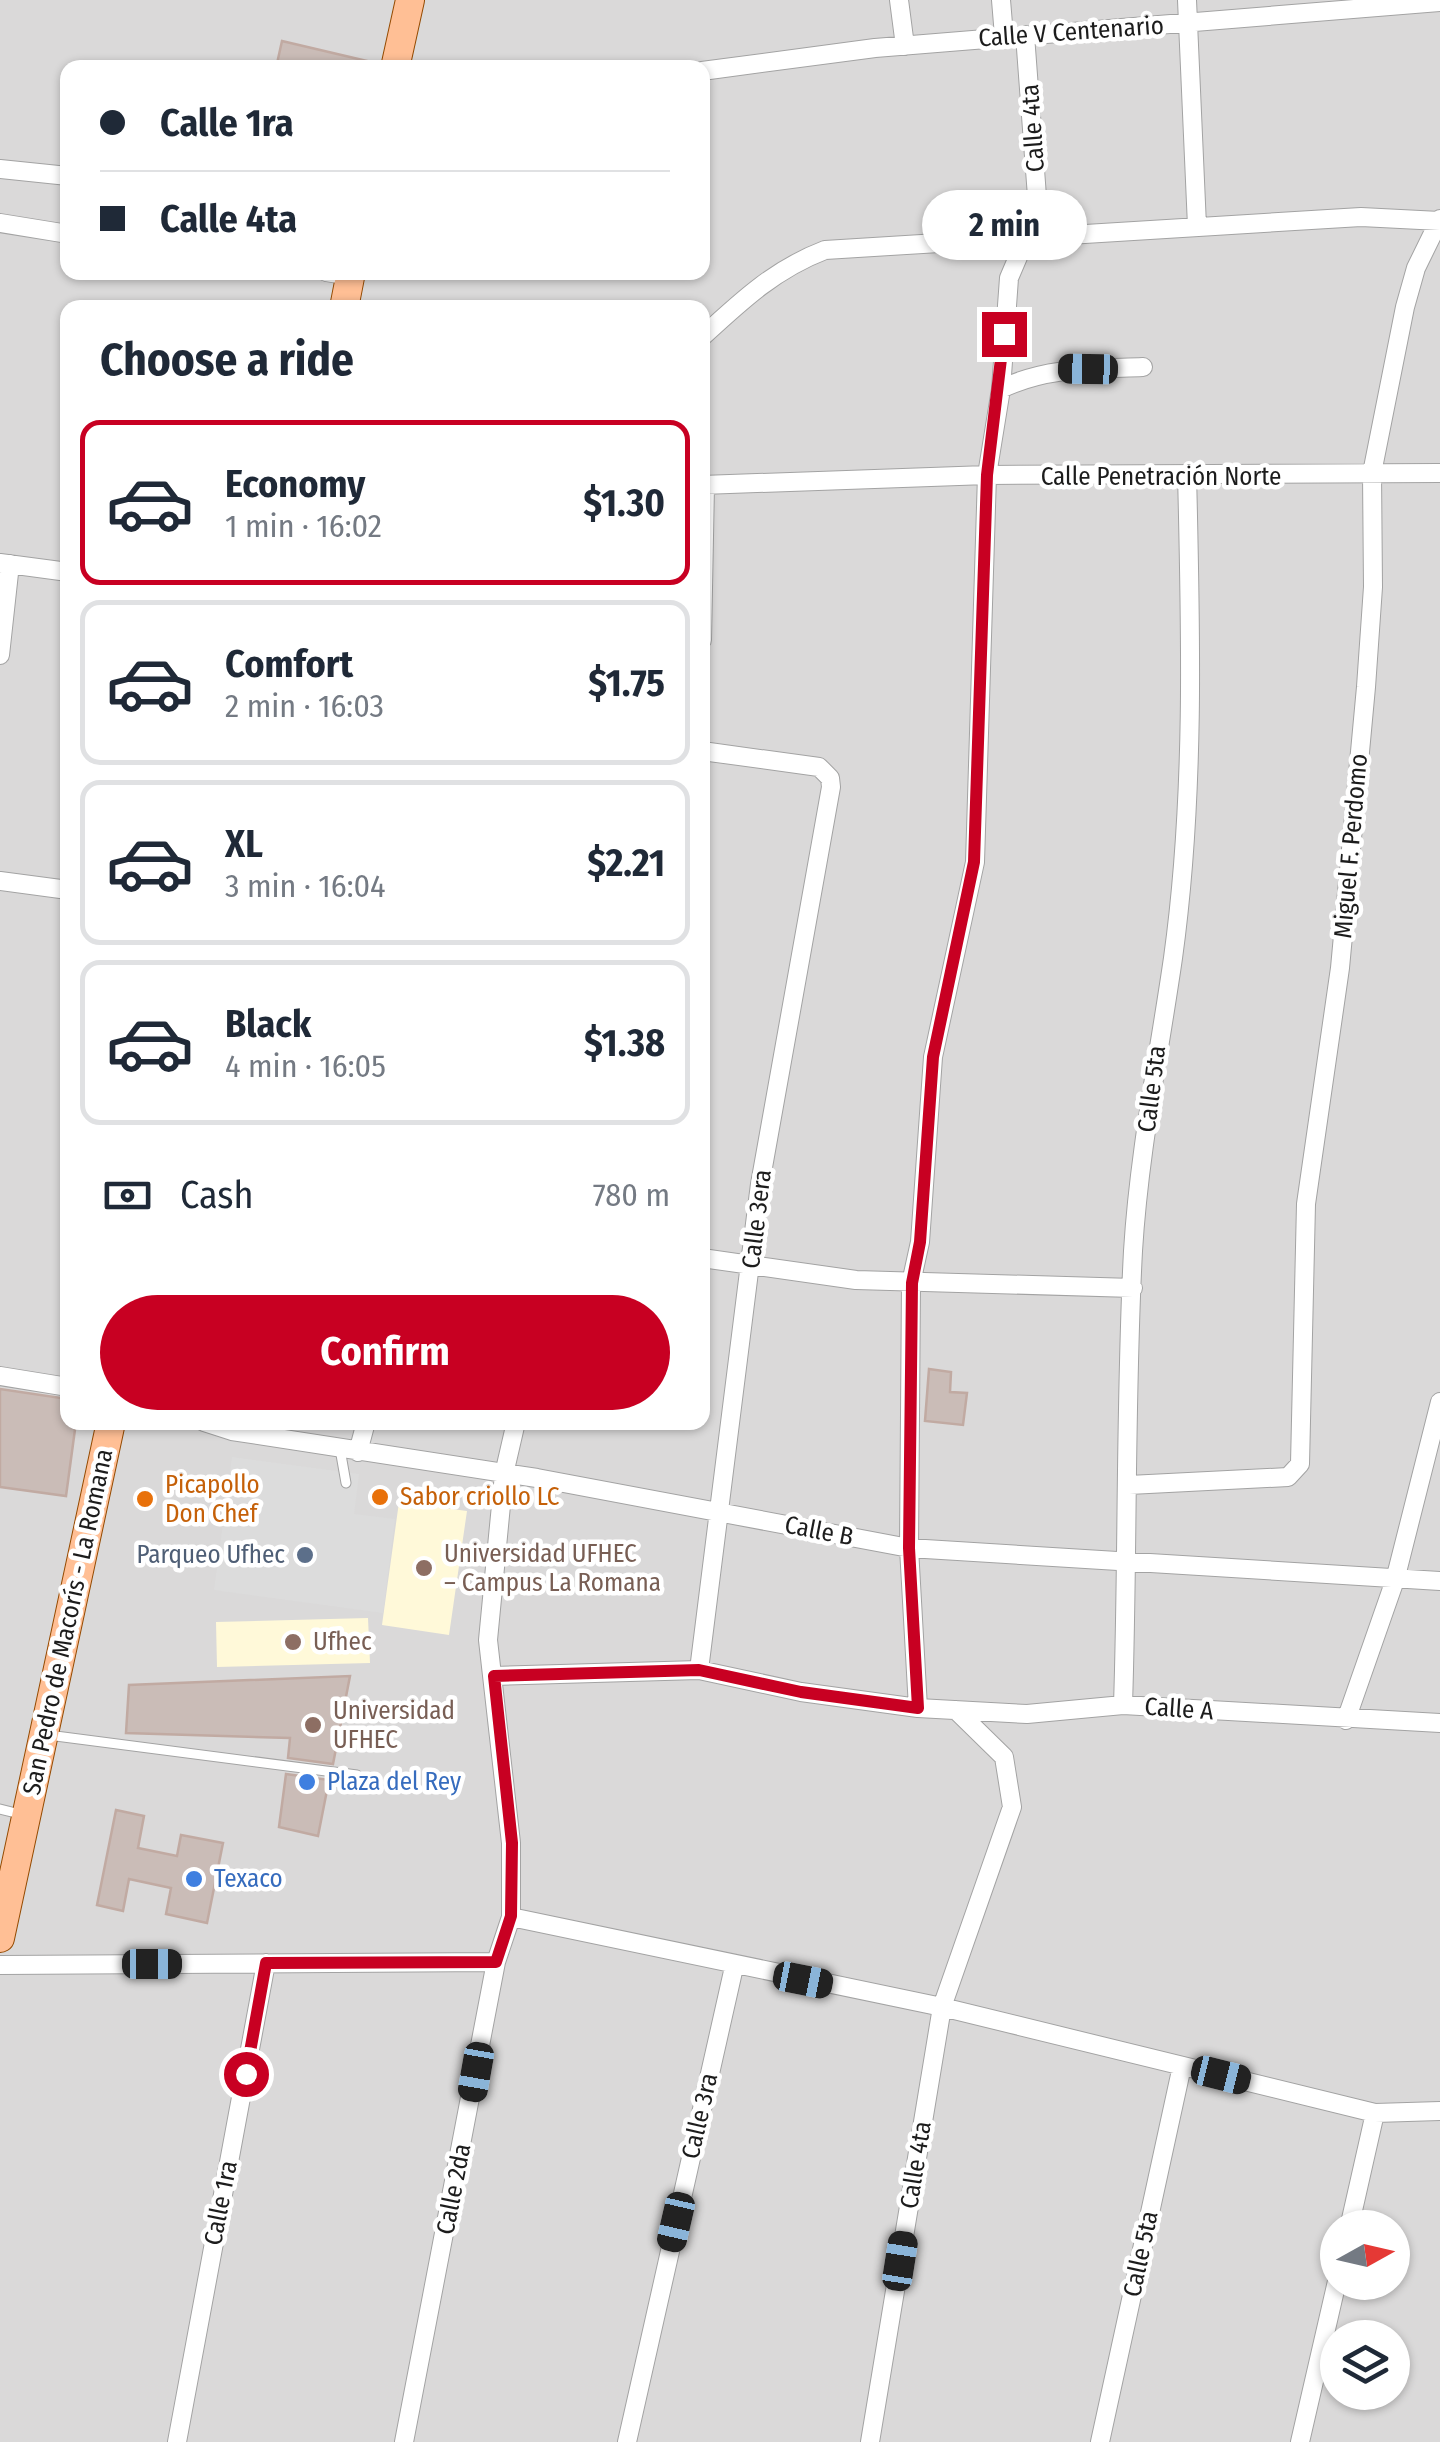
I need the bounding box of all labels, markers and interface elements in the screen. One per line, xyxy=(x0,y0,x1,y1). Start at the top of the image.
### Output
street label: Calle V Centenario xyxy=(977,11,1165,53)
street label: Calle 4ta xyxy=(1015,83,1051,173)
text: Calle 1ra xyxy=(160,100,294,146)
callout: 2 min xyxy=(922,189,1086,259)
text: Calle 4ta xyxy=(160,196,297,242)
text: 2 min xyxy=(969,206,1040,244)
route end xyxy=(982,312,1027,357)
text: Choose a ride xyxy=(100,333,354,387)
car xyxy=(1058,353,1118,385)
icon: car xyxy=(105,458,195,548)
text: Economy xyxy=(225,461,365,507)
street label: Calle Penetración Norte xyxy=(1041,462,1281,492)
text: $1.30 xyxy=(583,480,665,526)
text: 1 min · 16:02 xyxy=(225,507,382,545)
icon: car xyxy=(105,638,195,728)
text: Comfort xyxy=(225,641,353,687)
text: $1.75 xyxy=(588,660,665,706)
text: 2 min · 16:03 xyxy=(225,687,384,725)
street label: Miguel F. Perdomo xyxy=(1328,752,1374,940)
icon: car xyxy=(105,818,195,908)
text: XL xyxy=(225,821,263,867)
text: $2.21 xyxy=(587,840,665,886)
text: 3 min · 16:04 xyxy=(225,867,386,905)
icon: car xyxy=(105,998,195,1088)
text: Black xyxy=(225,1001,311,1047)
text: $1.38 xyxy=(584,1020,665,1066)
street label: Calle 5ta xyxy=(1132,1044,1172,1134)
text: 4 min · 16:05 xyxy=(225,1047,386,1085)
icon: cash xyxy=(100,1168,155,1223)
street label: Calle 3era xyxy=(736,1168,778,1270)
text: Cash xyxy=(180,1172,254,1218)
text: 780 m xyxy=(593,1176,670,1214)
button: Confirm xyxy=(100,1295,670,1410)
street label: San Pedro de Macorís - La Romana xyxy=(17,1446,119,1798)
place label: Picapollo Don Chef xyxy=(165,1470,260,1529)
place label: Sabor criollo LC xyxy=(400,1482,560,1512)
marker: Sabor criollo LC xyxy=(369,1486,391,1508)
marker: Picapollo Don Chef xyxy=(134,1488,156,1510)
street label: Calle B xyxy=(782,1510,856,1552)
place label: Universidad UFHEC – Campus La Romana xyxy=(444,1539,661,1598)
place label: Parqueo Ufhec xyxy=(137,1540,285,1570)
marker: Parqueo Ufhec xyxy=(294,1544,316,1566)
marker: Universidad UFHEC – Campus La Romana xyxy=(413,1557,435,1579)
place label: Ufhec xyxy=(313,1627,372,1657)
marker: Ufhec xyxy=(282,1631,304,1653)
street label: Calle A xyxy=(1144,1692,1214,1726)
place label: Universidad UFHEC xyxy=(333,1696,455,1755)
marker: Universidad UFHEC xyxy=(302,1714,324,1736)
place label: Plaza del Rey xyxy=(327,1767,461,1797)
marker: Plaza del Rey xyxy=(296,1771,318,1793)
place label: Texaco xyxy=(214,1864,283,1894)
marker: Texaco xyxy=(183,1868,205,1890)
car xyxy=(122,1949,182,1979)
car xyxy=(771,1960,835,2000)
car xyxy=(456,2040,496,2104)
route start xyxy=(224,2052,269,2097)
car xyxy=(1188,2053,1254,2097)
street label: Calle 3ra xyxy=(676,2070,724,2162)
street label: Calle 4ta xyxy=(894,2119,938,2211)
street label: Calle 2da xyxy=(431,2141,477,2237)
street label: Calle 1ra xyxy=(198,2158,244,2248)
car xyxy=(655,2189,697,2255)
street label: Calle 5ta xyxy=(1117,2208,1165,2300)
north arrow xyxy=(1320,2210,1410,2300)
map controls xyxy=(1320,2210,1410,2410)
car xyxy=(880,2229,920,2293)
button: layers xyxy=(1320,2320,1410,2410)

